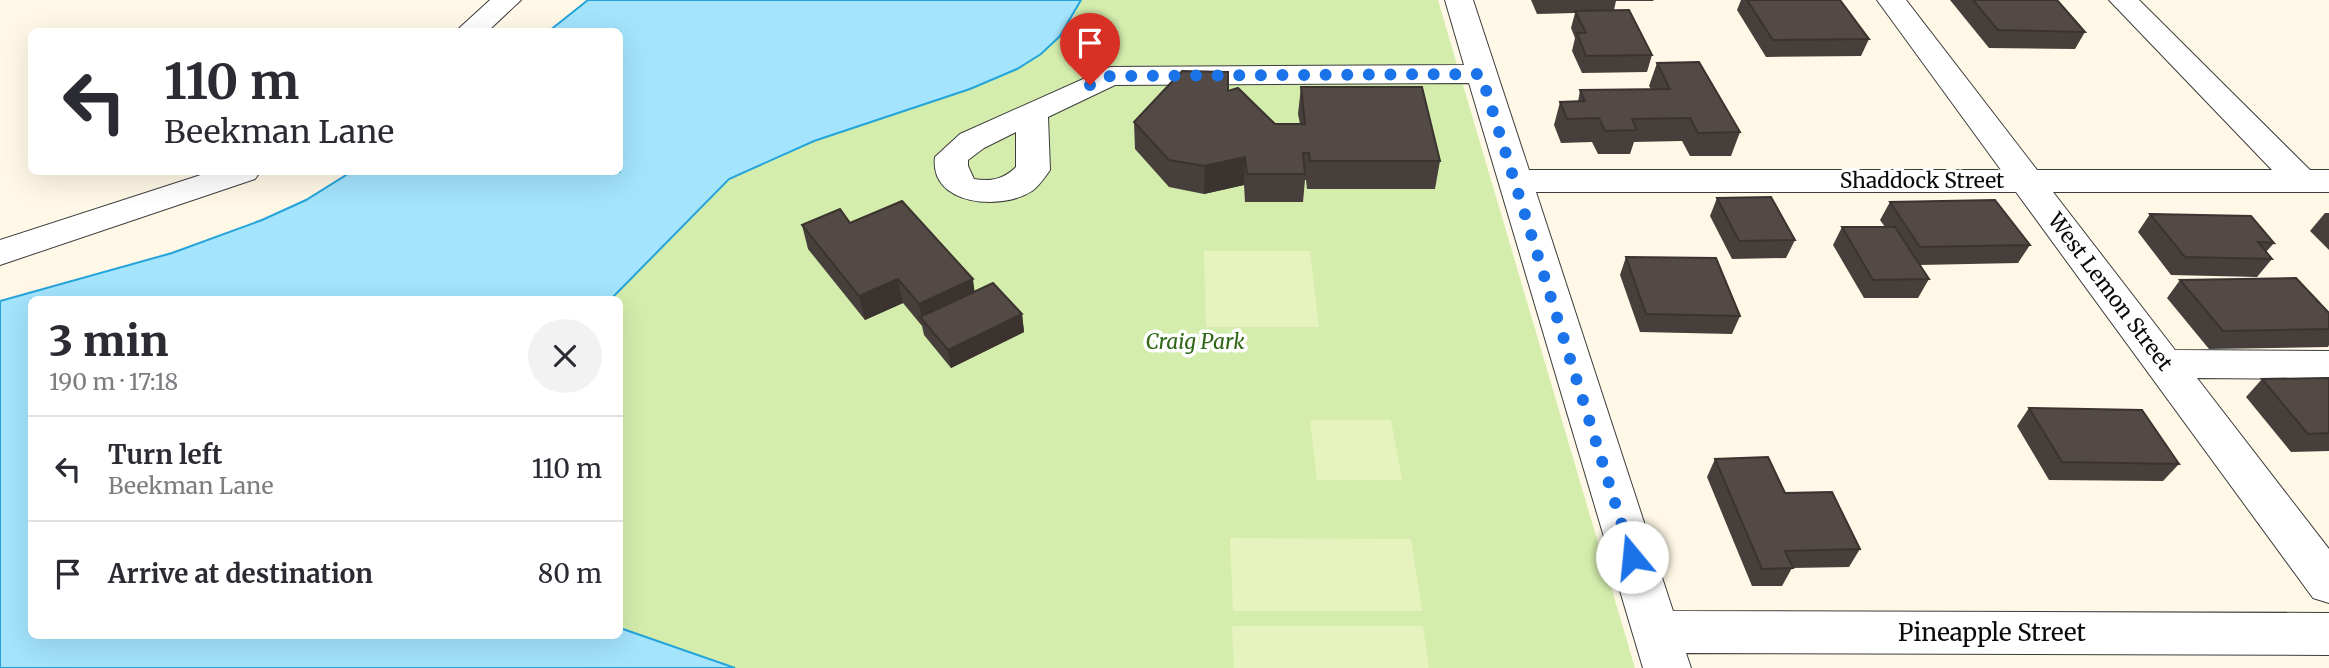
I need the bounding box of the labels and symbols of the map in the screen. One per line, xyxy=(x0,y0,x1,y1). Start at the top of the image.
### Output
pin xyxy=(1060,13,1120,85)
street label: Shaddock Street xyxy=(1840,167,2004,194)
street label: West Lemon Street xyxy=(2042,207,2179,376)
park label: Craig Park xyxy=(1145,328,1245,355)
position arrow xyxy=(1595,520,1669,594)
street label: Pineapple Street xyxy=(1898,617,2087,648)

